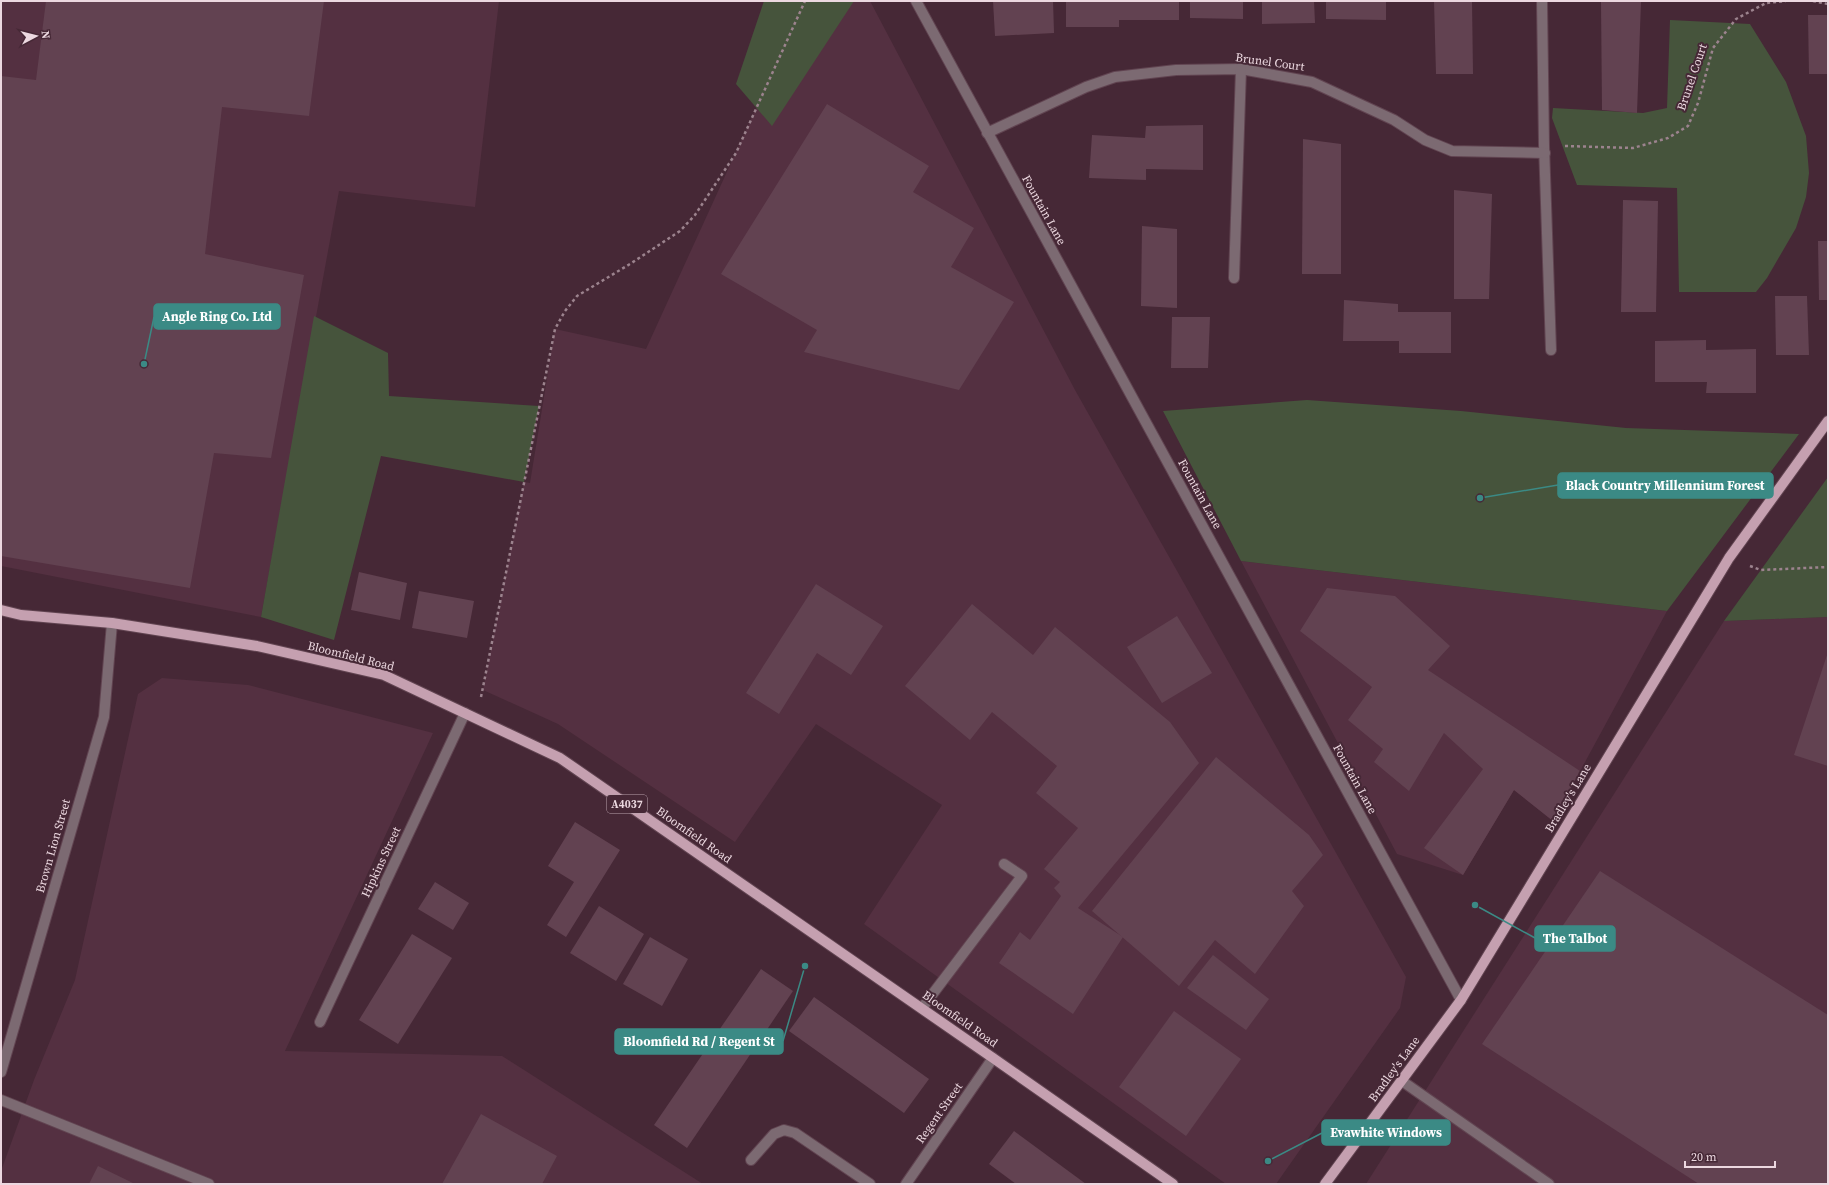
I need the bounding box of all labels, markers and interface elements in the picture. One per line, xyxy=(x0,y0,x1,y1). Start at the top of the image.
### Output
north arrow xyxy=(16,16,56,56)
text: N xyxy=(37,30,53,40)
street label: Brunel Court xyxy=(1673,41,1711,112)
street label: Brunel Court xyxy=(1234,49,1306,75)
street label: Fountain Lane xyxy=(1018,172,1070,248)
callout: Angle Ring Co. Ltd xyxy=(154,304,280,329)
text: Angle Ring Co. Ltd xyxy=(162,308,272,325)
street label: Fountain Lane xyxy=(1174,456,1226,532)
callout: Black Country Millennium Forest xyxy=(1558,473,1773,498)
text: Black Country Millennium Forest xyxy=(1566,477,1765,494)
street label: Bloomfield Road xyxy=(306,638,396,675)
street label: Fountain Lane xyxy=(1329,741,1381,817)
street label: Bradley's Lane xyxy=(1541,761,1595,835)
road number: A4037 xyxy=(607,795,647,813)
street label: Brown Lion Street xyxy=(32,797,74,895)
street label: Bloomfield Road xyxy=(653,803,735,867)
street label: Hipkins Street xyxy=(358,824,404,900)
callout: The Talbot xyxy=(1535,926,1615,951)
text: The Talbot xyxy=(1543,930,1607,947)
street label: Bloomfield Road xyxy=(919,987,1001,1051)
callout: Bloomfield Rd / Regent St xyxy=(615,1029,783,1054)
text: Bloomfield Rd / Regent St xyxy=(623,1033,775,1050)
street label: Bradley's Lane xyxy=(1365,1033,1423,1105)
street label: Regent Street xyxy=(912,1079,966,1147)
callout: Evawhite Windows xyxy=(1322,1120,1450,1145)
text: Evawhite Windows xyxy=(1330,1124,1442,1141)
scale bar xyxy=(1685,1143,1775,1169)
text: 20 m xyxy=(1691,1149,1717,1165)

